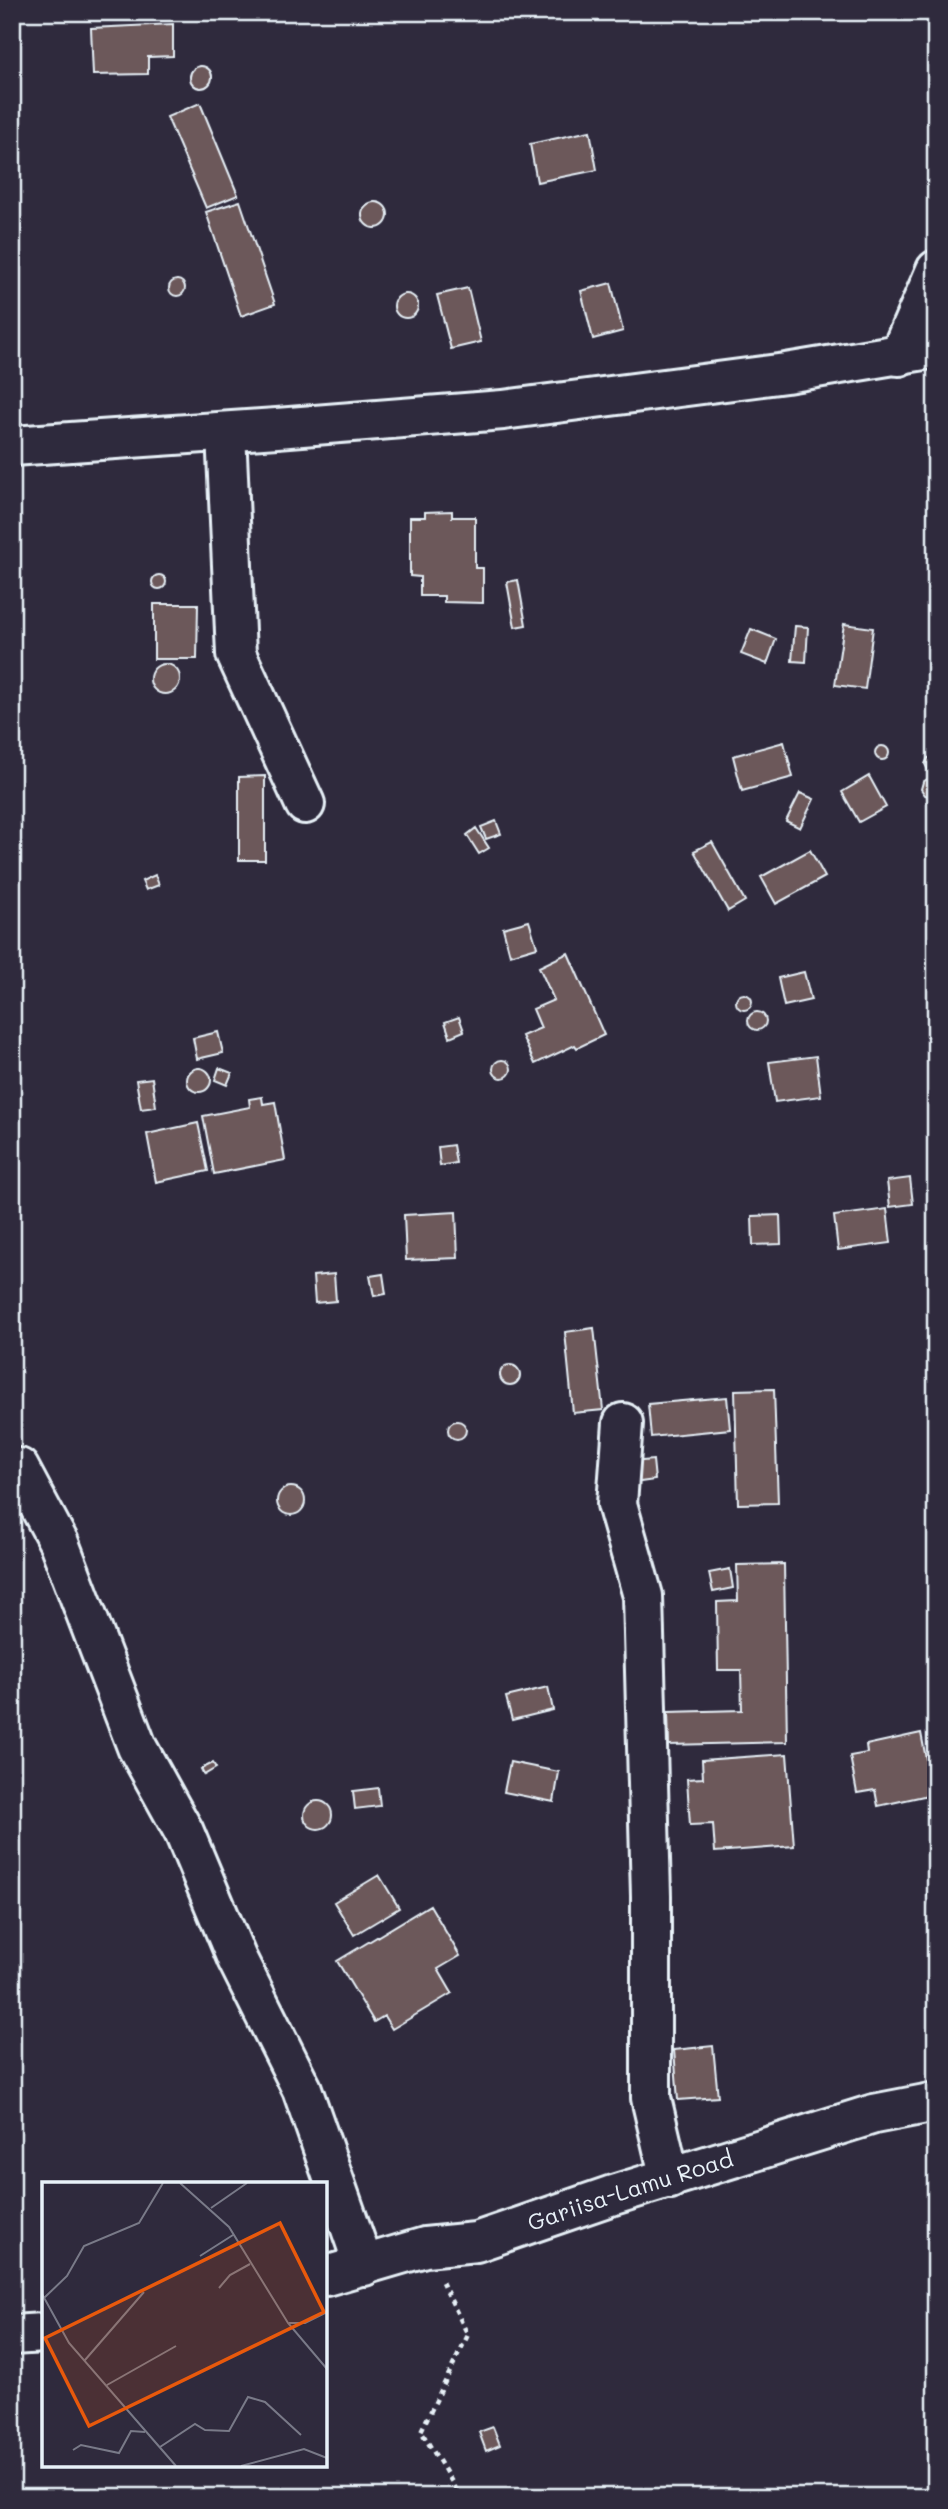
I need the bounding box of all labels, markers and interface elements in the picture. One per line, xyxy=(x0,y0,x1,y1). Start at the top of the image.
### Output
street label: Gariisa-Lamu Road xyxy=(523,2143,736,2237)
inset map xyxy=(42,2182,327,2467)

